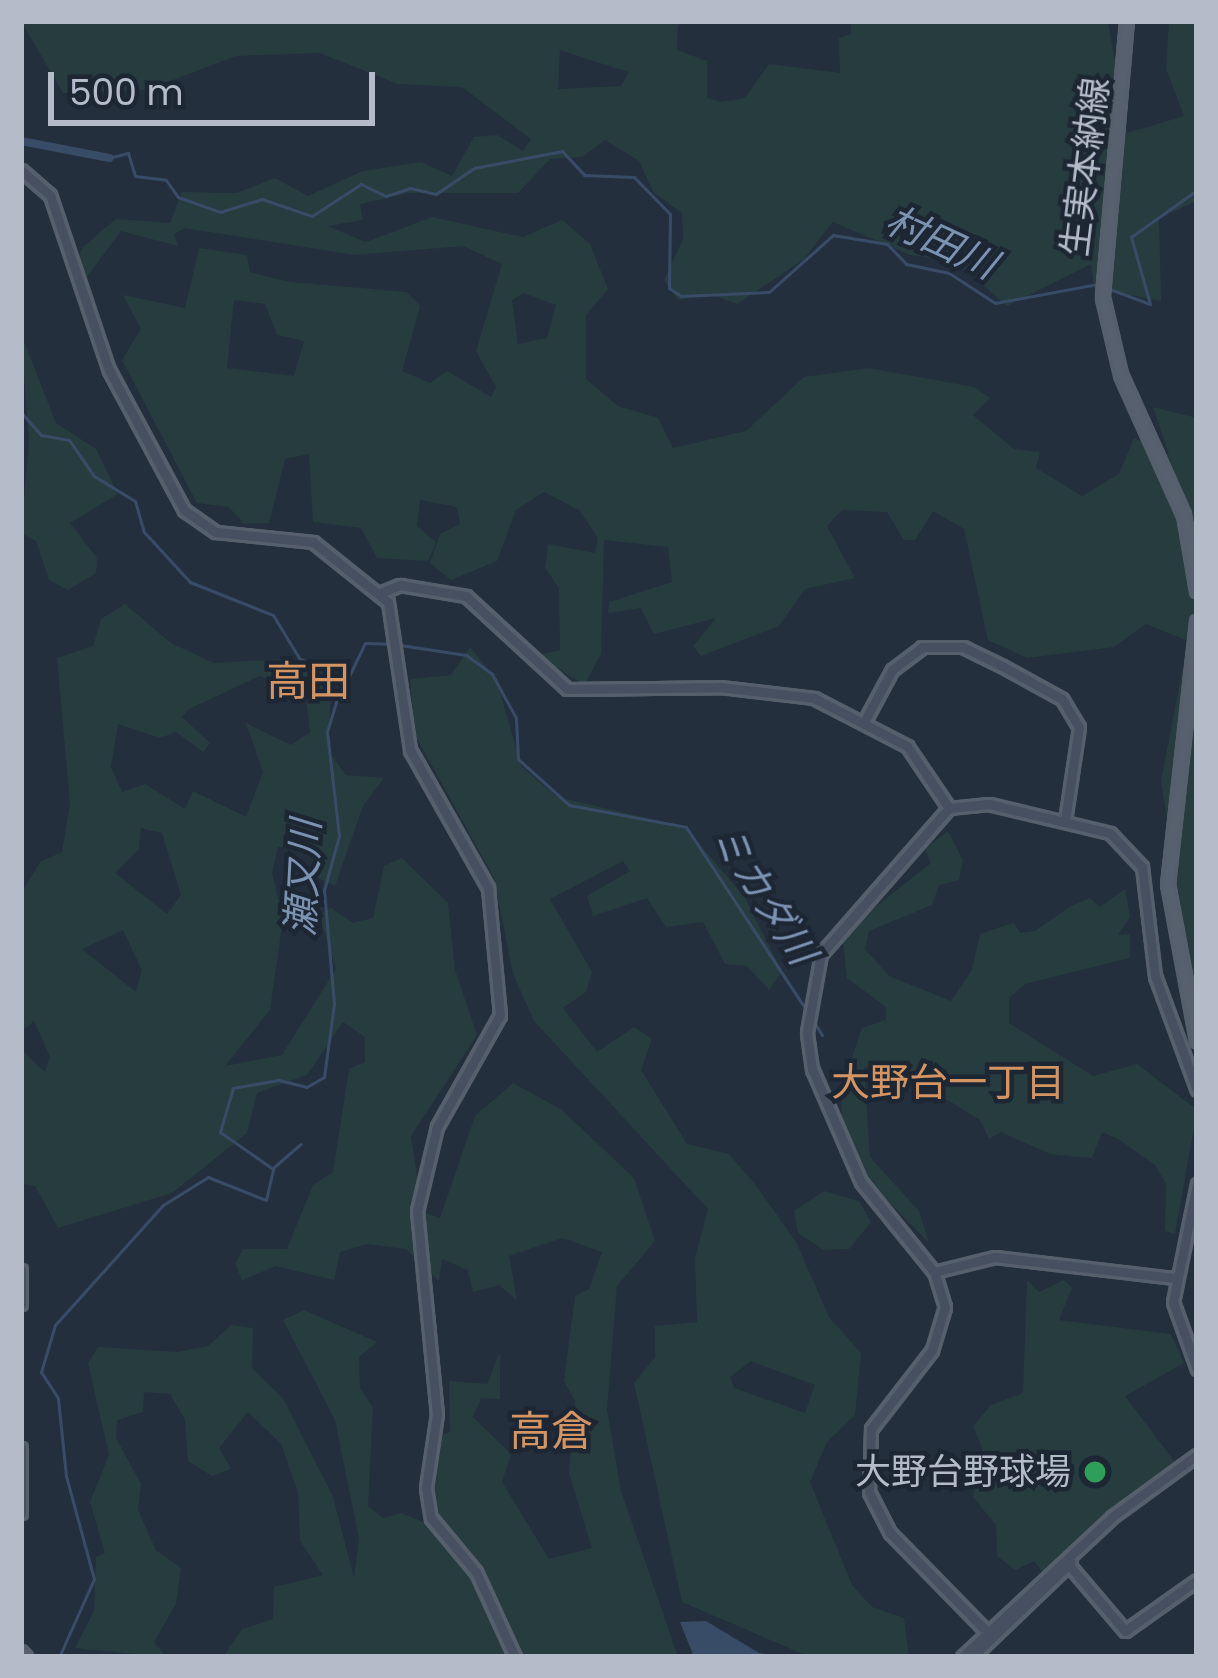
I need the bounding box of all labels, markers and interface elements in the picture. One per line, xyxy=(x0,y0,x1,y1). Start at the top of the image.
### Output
scale bar xyxy=(54,48,381,122)
text: 500 m xyxy=(69,67,184,118)
street label: 生実本納線 xyxy=(1053,75,1117,259)
water label: 村田川 xyxy=(878,197,1004,289)
district label: 高田 xyxy=(266,657,350,707)
water label: ミカダ川 xyxy=(701,817,825,973)
water label: 瀬又川 xyxy=(278,818,330,938)
district label: 大野台一丁目 xyxy=(831,1060,1065,1106)
district label: 高倉 xyxy=(509,1407,593,1457)
place label: 大野台野球場 xyxy=(855,1450,1071,1494)
marker: 大野台野球場 xyxy=(1082,1459,1108,1485)

